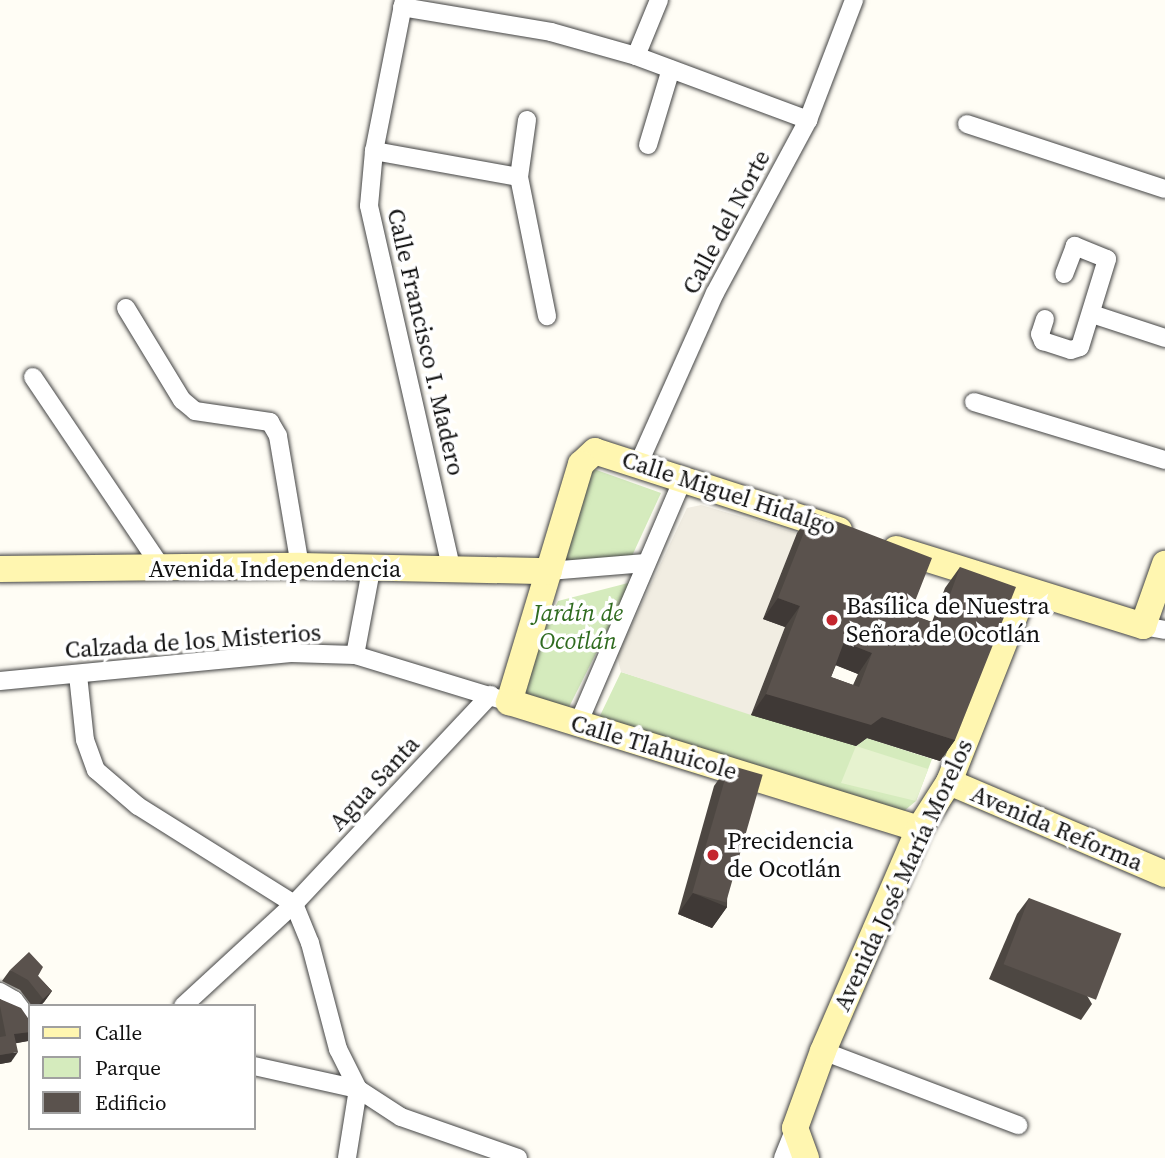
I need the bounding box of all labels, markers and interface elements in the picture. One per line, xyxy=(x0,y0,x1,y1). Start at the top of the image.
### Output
street label: Calle del Norte xyxy=(676,145,776,299)
street label: Calle Francisco I. Madero xyxy=(381,206,471,478)
street label: Calle Miguel Hidalgo xyxy=(618,445,840,541)
street label: Avenida Independencia xyxy=(149,555,401,583)
place label: Basílica de Nuestra Señora de Ocotlán xyxy=(846,592,1050,648)
park label: Jardín de Ocotlán xyxy=(533,599,623,655)
marker: Basílica de Nuestra Señora de Ocotlán xyxy=(824,612,840,628)
street label: Calzada de los Misterios xyxy=(64,618,322,664)
street label: Calle Tlahuicole xyxy=(567,708,741,786)
street label: Agua Santa xyxy=(323,730,425,836)
street label: Avenida José María Morelos xyxy=(827,735,979,1015)
street label: Avenida Reforma xyxy=(967,779,1147,877)
place label: Precidencia de Ocotlán xyxy=(727,827,853,883)
marker: Precidencia de Ocotlán xyxy=(705,847,721,863)
legend xyxy=(28,1004,256,1130)
text: Calle xyxy=(95,1018,142,1047)
text: Parque xyxy=(95,1053,161,1082)
text: Edificio xyxy=(95,1088,167,1117)

